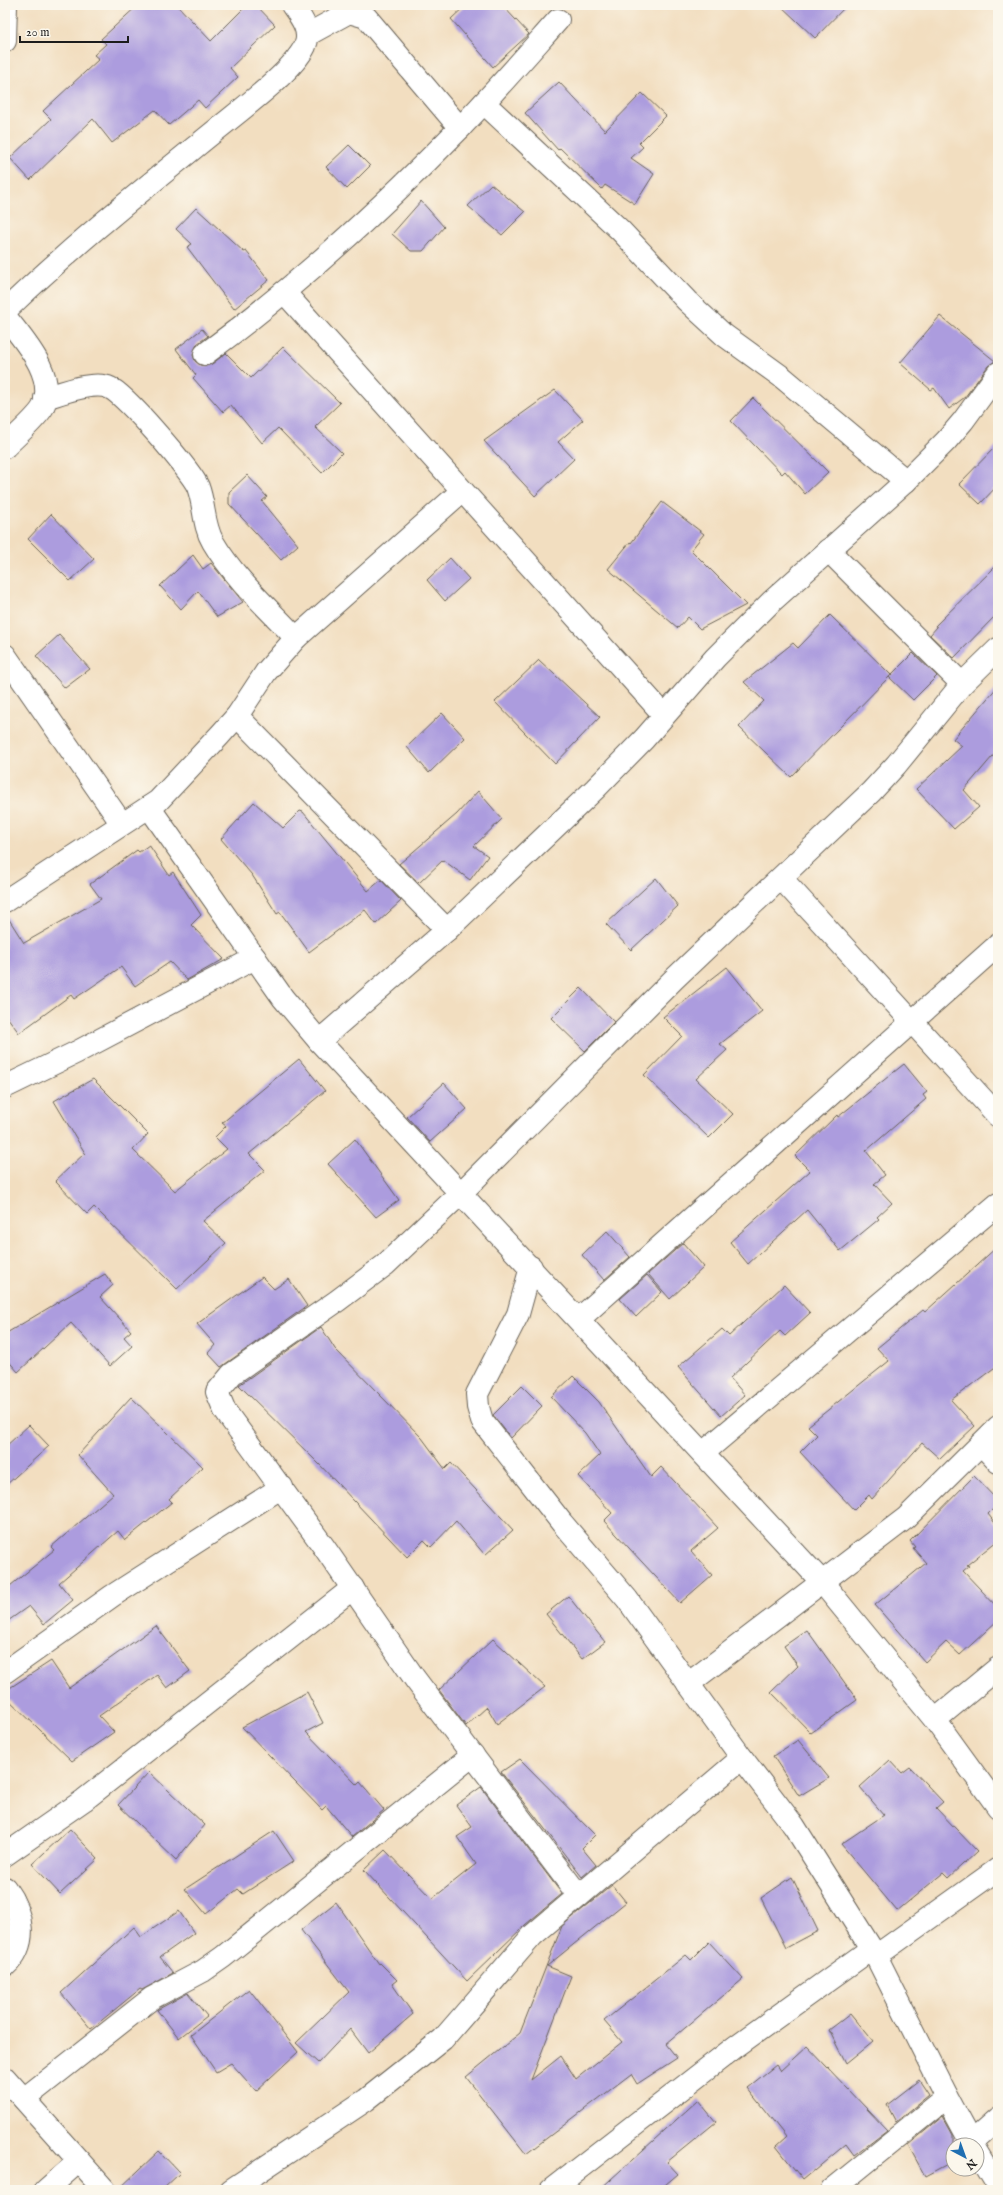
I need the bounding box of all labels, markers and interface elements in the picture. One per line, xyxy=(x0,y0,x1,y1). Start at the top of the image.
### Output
scale bar xyxy=(20,18,128,44)
text: 20 m xyxy=(26,25,49,40)
north arrow xyxy=(945,2137,985,2177)
text: N xyxy=(962,2155,980,2173)

